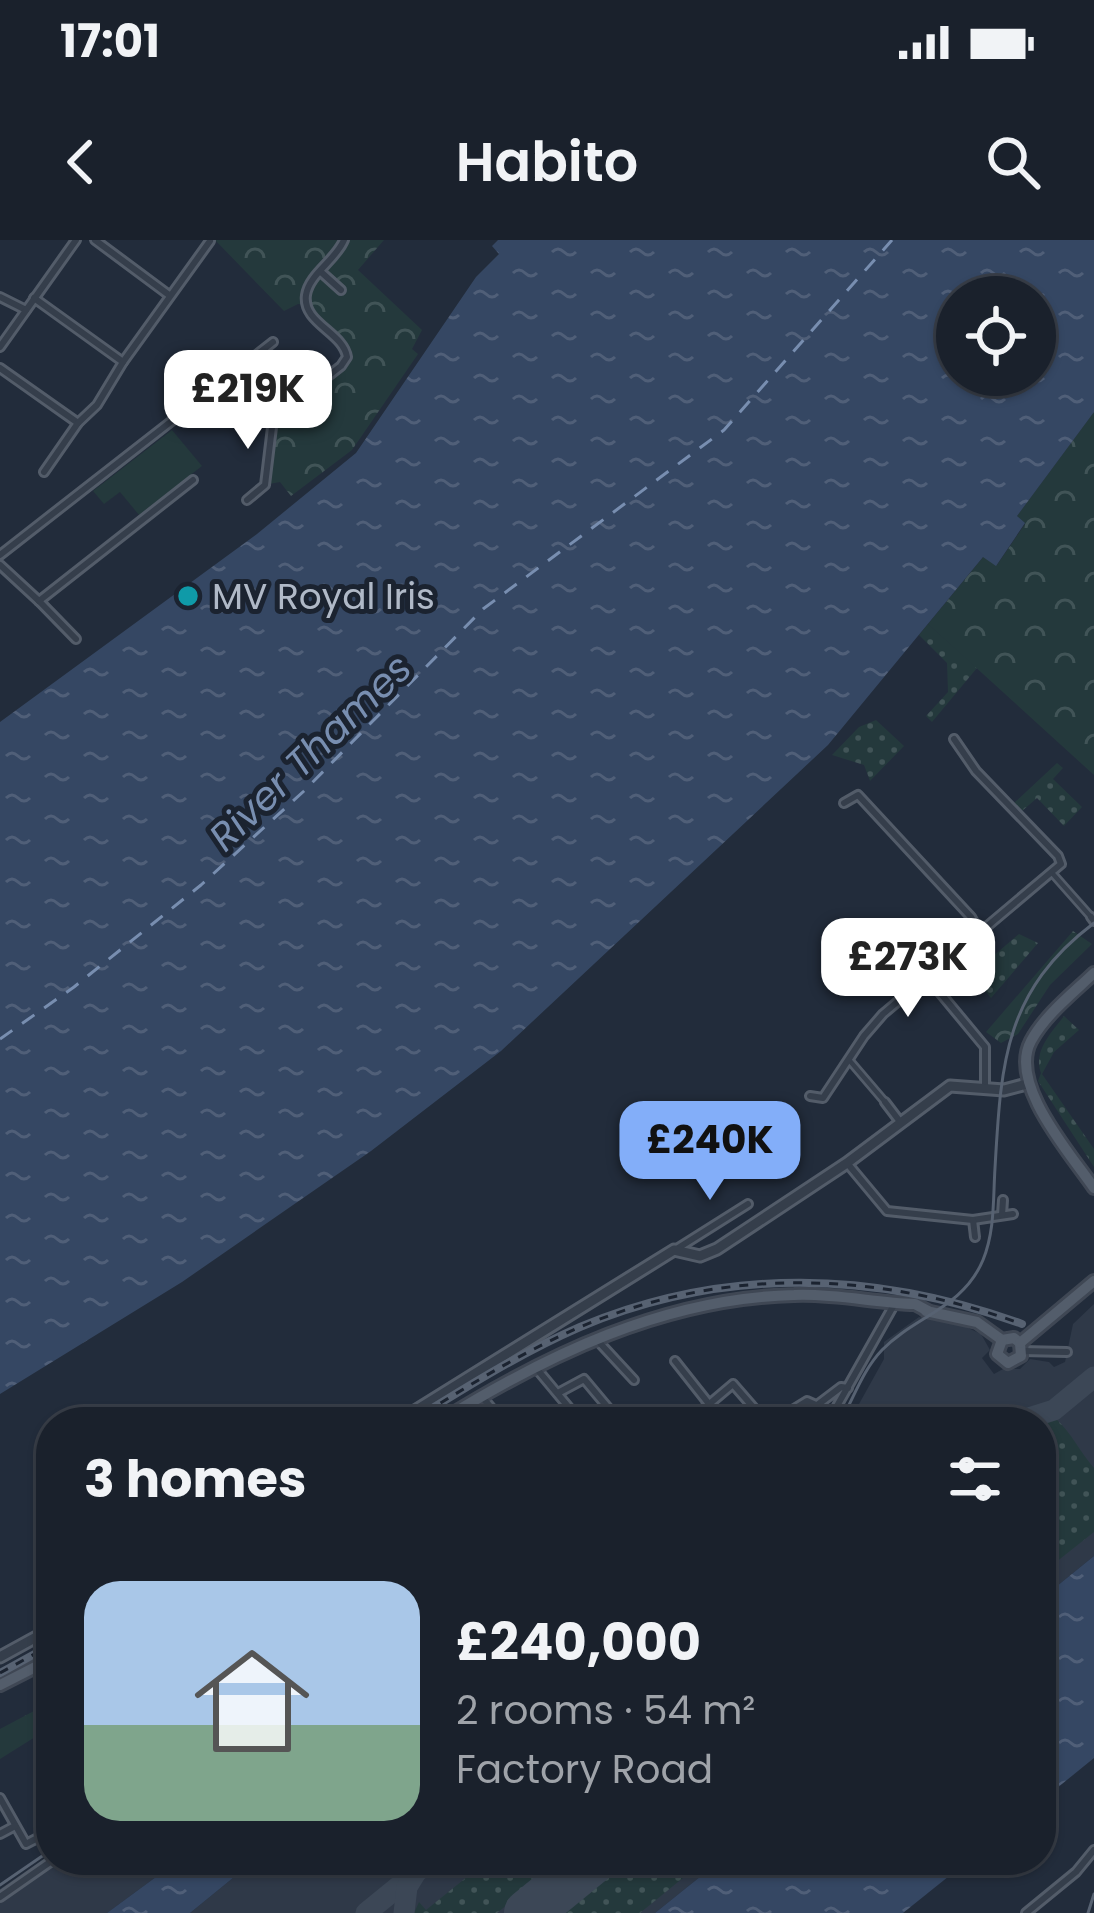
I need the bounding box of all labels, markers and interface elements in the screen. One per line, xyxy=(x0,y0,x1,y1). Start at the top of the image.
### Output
text: 17:01 xyxy=(60,10,160,73)
text: Habito xyxy=(456,124,638,200)
icon: back xyxy=(48,129,114,195)
icon: search xyxy=(980,129,1046,195)
map controls xyxy=(936,276,1056,396)
button: locate xyxy=(936,276,1056,396)
pin: £219K xyxy=(164,350,332,452)
text: £219K xyxy=(191,361,305,416)
place label: MV Royal Iris xyxy=(212,571,435,622)
marker: MV Royal Iris xyxy=(175,583,201,609)
water label: River Thames xyxy=(197,641,424,863)
pin: £273K xyxy=(824,918,992,1020)
text: £273K xyxy=(848,929,968,984)
pin: £240K xyxy=(626,1101,794,1203)
text: £240K xyxy=(646,1112,774,1167)
text: 3 homes xyxy=(84,1443,306,1515)
icon: filters xyxy=(942,1446,1008,1512)
text: £240,000 xyxy=(456,1606,701,1678)
icon: home xyxy=(180,1629,324,1773)
text: 2 rooms · 54 m² xyxy=(456,1683,755,1738)
text: Factory Road xyxy=(456,1742,713,1797)

